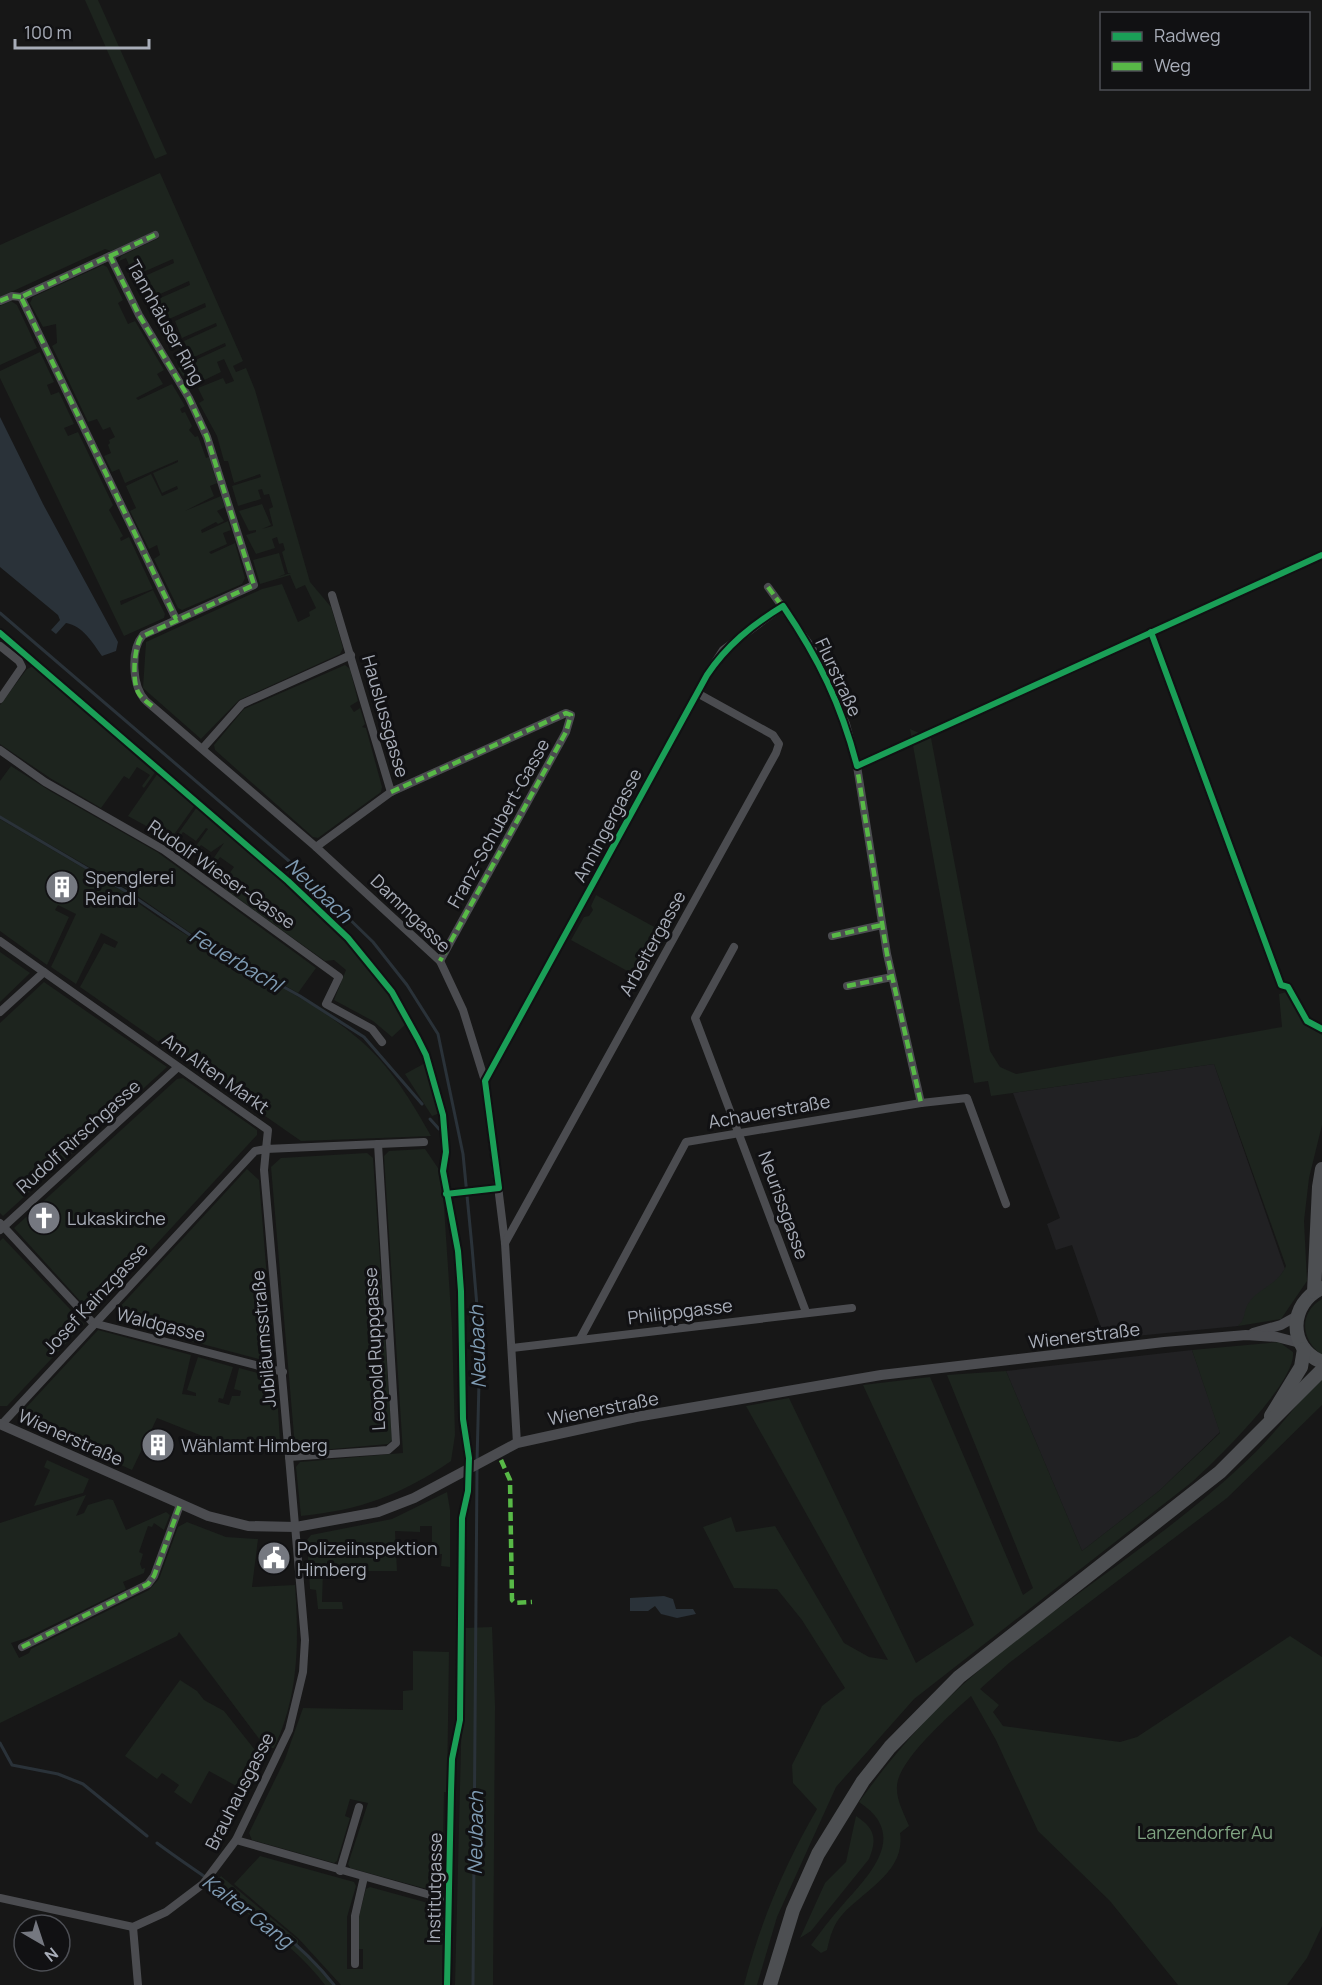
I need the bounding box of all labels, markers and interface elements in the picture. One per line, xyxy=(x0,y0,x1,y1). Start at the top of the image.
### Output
scale bar xyxy=(15,12,148,50)
legend xyxy=(1100,12,1310,90)
text: 100 m xyxy=(24,20,72,44)
text: Radweg xyxy=(1154,23,1221,47)
text: Weg xyxy=(1154,53,1191,77)
street label: Tannhäuser Ring xyxy=(122,255,210,389)
street label: Flurstraße xyxy=(810,634,868,720)
street label: Hauslussgasse xyxy=(357,652,415,780)
street label: Franz-Schubert-Gasse xyxy=(441,734,555,912)
street label: Anningergasse xyxy=(567,764,647,886)
street label: Rudolf Wieser-Gasse xyxy=(143,814,301,934)
water label: Neubach xyxy=(280,851,359,929)
place label: Spenglerei Reindl xyxy=(85,865,174,910)
building icon: Spenglerei Reindl xyxy=(44,869,80,905)
street label: Dammgasse xyxy=(366,869,456,957)
street label: Arbeitergasse xyxy=(613,886,691,1000)
water label: Feuerbachl xyxy=(185,922,289,999)
street label: Am Alten Markt xyxy=(158,1027,274,1119)
street label: Rudolf Rirschgasse xyxy=(11,1074,145,1198)
street label: Achauerstraße xyxy=(706,1088,832,1134)
street label: Neurissgasse xyxy=(753,1148,815,1262)
church icon: Lukaskirche xyxy=(26,1200,62,1236)
place label: Lukaskirche xyxy=(67,1206,166,1230)
street label: Josef Kainzgasse xyxy=(37,1237,153,1359)
street label: Leopold Ruppgasse xyxy=(358,1267,390,1431)
street label: Jubiläumsstraße xyxy=(245,1269,281,1409)
street label: Philippgasse xyxy=(626,1293,734,1329)
street label: Waldgasse xyxy=(114,1301,208,1347)
water label: Neubach xyxy=(462,1304,492,1389)
street label: Wienerstraße xyxy=(1027,1316,1141,1354)
street label: Wienerstraße xyxy=(546,1386,660,1430)
street label: Wienerstraße xyxy=(15,1403,127,1471)
building icon: Wählamt Himberg xyxy=(140,1427,176,1463)
place label: Wählamt Himberg xyxy=(181,1433,328,1457)
place label: Polizeiinspektion Himberg xyxy=(297,1536,438,1581)
public building icon: Polizeiinspektion Himberg xyxy=(256,1540,292,1576)
street label: Brauhausgasse xyxy=(199,1728,279,1854)
water label: Neubach xyxy=(461,1790,489,1875)
park label: Lanzendorfer Au xyxy=(1137,1820,1273,1844)
street label: Institutgasse xyxy=(421,1832,447,1944)
water label: Kalter Gang xyxy=(197,1868,301,1955)
north arrow xyxy=(12,1913,72,1973)
text: N xyxy=(40,1942,63,1967)

